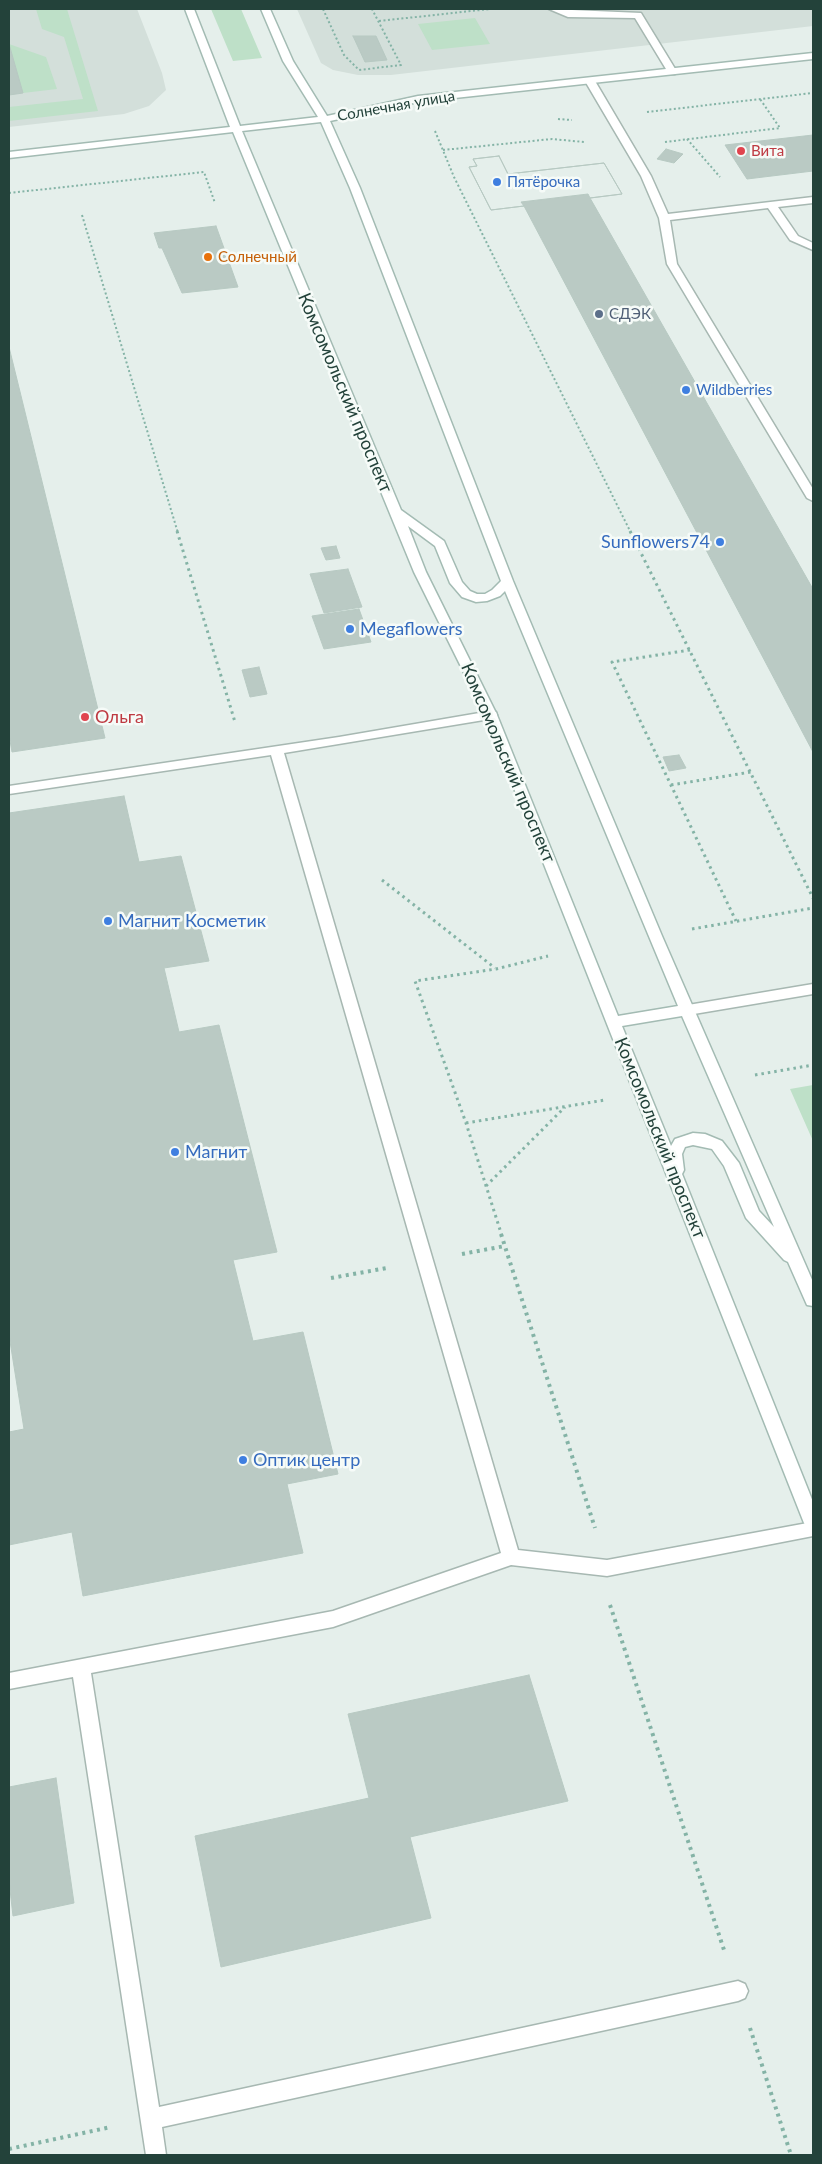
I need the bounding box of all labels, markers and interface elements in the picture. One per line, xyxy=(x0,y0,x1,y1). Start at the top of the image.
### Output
street label: Солнечная улица xyxy=(336,87,456,125)
place label: Вита xyxy=(751,142,784,160)
marker: Вита xyxy=(735,145,747,157)
place label: Пятёрочка xyxy=(507,173,580,191)
marker: Пятёрочка xyxy=(491,176,503,188)
place label: Солнечный xyxy=(218,248,297,266)
marker: Солнечный xyxy=(202,251,214,263)
street label: Комсомольский проспект xyxy=(293,290,397,496)
place label: СДЭК xyxy=(609,305,651,323)
marker: СДЭК xyxy=(593,308,605,320)
place label: Wildberries xyxy=(696,381,772,399)
marker: Wildberries xyxy=(680,384,692,396)
place label: Sunflowers74 xyxy=(601,531,710,553)
marker: Sunflowers74 xyxy=(714,536,726,548)
place label: Megaflowers xyxy=(360,618,463,640)
marker: Megaflowers xyxy=(344,623,356,635)
street label: Комсомольский проспект xyxy=(456,660,560,866)
place label: Ольга xyxy=(95,706,144,728)
marker: Ольга xyxy=(79,711,91,723)
place label: Магнит Косметик xyxy=(118,910,266,932)
marker: Магнит Косметик xyxy=(102,915,114,927)
street label: Комсомольский проспект xyxy=(610,1034,710,1242)
place label: Магнит xyxy=(185,1141,247,1163)
marker: Магнит xyxy=(169,1146,181,1158)
place label: Оптик центр xyxy=(253,1449,360,1471)
marker: Оптик центр xyxy=(237,1454,249,1466)

